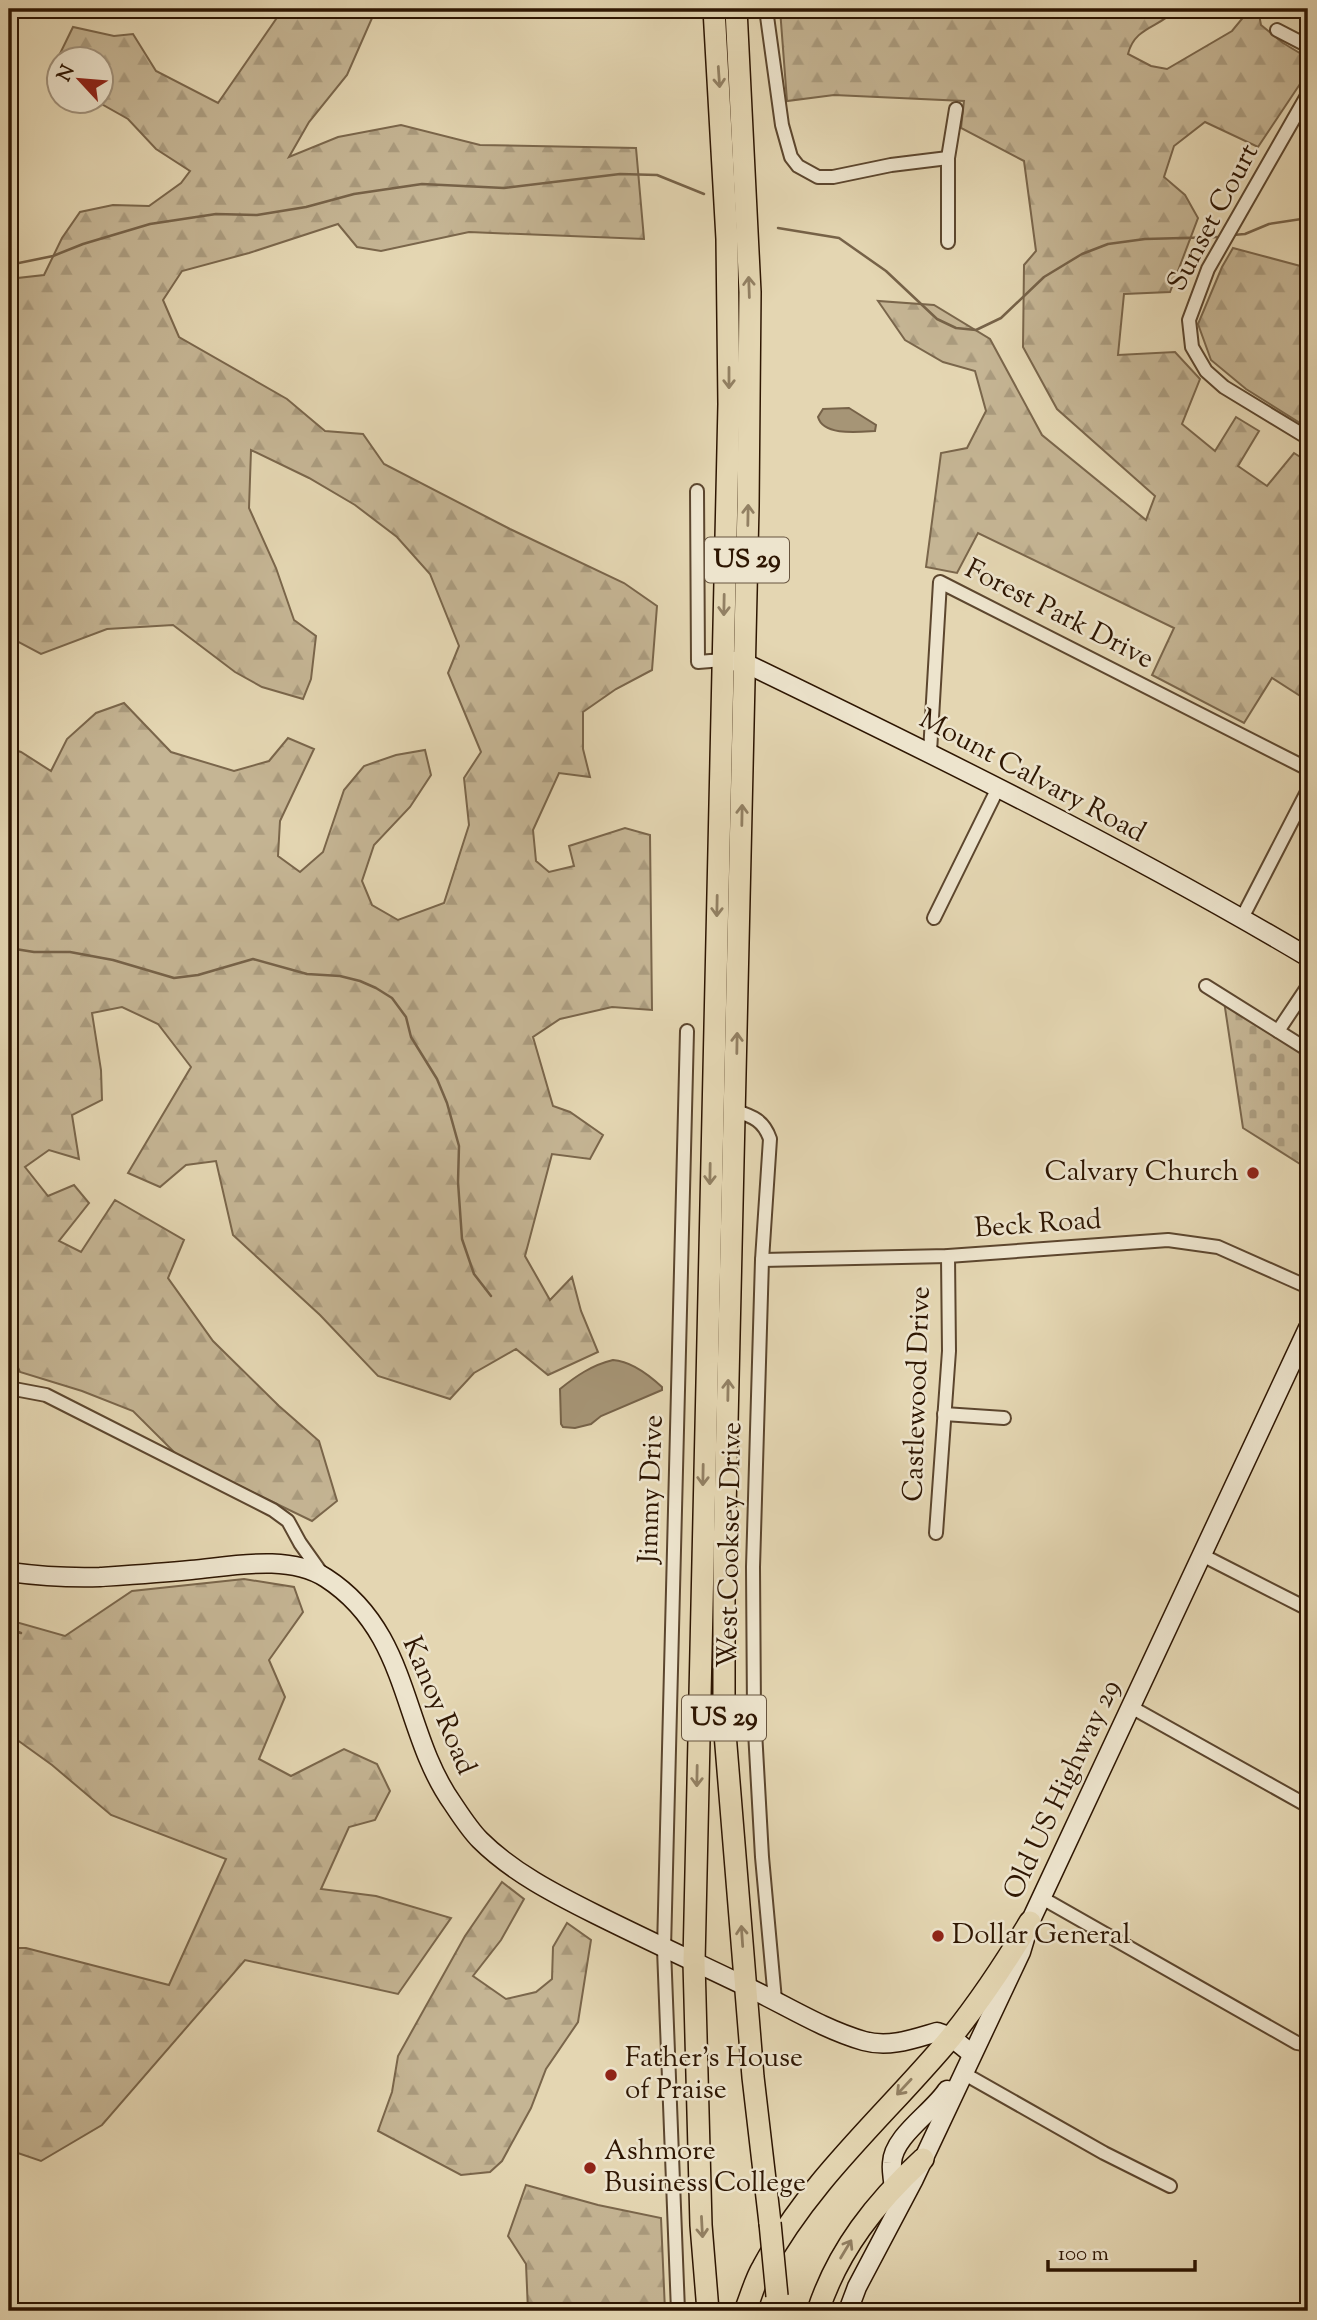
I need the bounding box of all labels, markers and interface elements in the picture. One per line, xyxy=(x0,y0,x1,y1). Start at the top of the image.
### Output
north arrow xyxy=(46,46,116,116)
text: N xyxy=(52,61,82,86)
one-way arrow xyxy=(713,65,726,88)
street label: Sunset Court xyxy=(1158,137,1270,299)
one-way arrow xyxy=(743,276,756,299)
one-way arrow xyxy=(722,366,736,389)
one-way arrow xyxy=(741,503,755,526)
road number: US 29 xyxy=(705,538,789,582)
street label: Forest Park Drive xyxy=(958,550,1160,680)
one-way arrow xyxy=(718,593,731,616)
street label: Mount Calvary Road xyxy=(911,700,1153,854)
one-way arrow xyxy=(735,804,748,827)
one-way arrow xyxy=(710,894,724,917)
one-way arrow xyxy=(730,1032,744,1055)
place label: Calvary Church xyxy=(1044,1153,1239,1193)
one-way arrow xyxy=(704,1162,717,1185)
marker: Calvary Church xyxy=(1245,1165,1261,1181)
street label: Beck Road xyxy=(973,1201,1103,1249)
street label: Castlewood Drive xyxy=(894,1285,942,1503)
one-way arrow xyxy=(721,1379,735,1402)
street label: Jimmy Drive xyxy=(629,1414,675,1566)
street label: West Cooksey Drive xyxy=(709,1421,753,1669)
one-way arrow xyxy=(697,1463,710,1486)
street label: Kanoy Road xyxy=(391,1631,485,1782)
street label: Old US Highway 29 xyxy=(994,1673,1132,1907)
road number: US 29 xyxy=(682,1695,766,1740)
one-way arrow xyxy=(691,1764,704,1787)
place label: Dollar General xyxy=(952,1916,1131,1956)
one-way arrow xyxy=(735,1925,748,1948)
marker: Dollar General xyxy=(930,1928,946,1944)
place label: Father's House of Praise xyxy=(625,2039,803,2111)
marker: Father's House of Praise xyxy=(603,2067,619,2083)
one-way arrow xyxy=(896,2078,913,2095)
place label: Ashmore Business College xyxy=(604,2132,806,2204)
marker: Ashmore Business College xyxy=(582,2160,598,2176)
one-way arrow xyxy=(695,2215,708,2238)
scale bar xyxy=(1048,2229,1194,2273)
one-way arrow xyxy=(839,2240,853,2260)
text: 100 m xyxy=(1058,2240,1109,2270)

